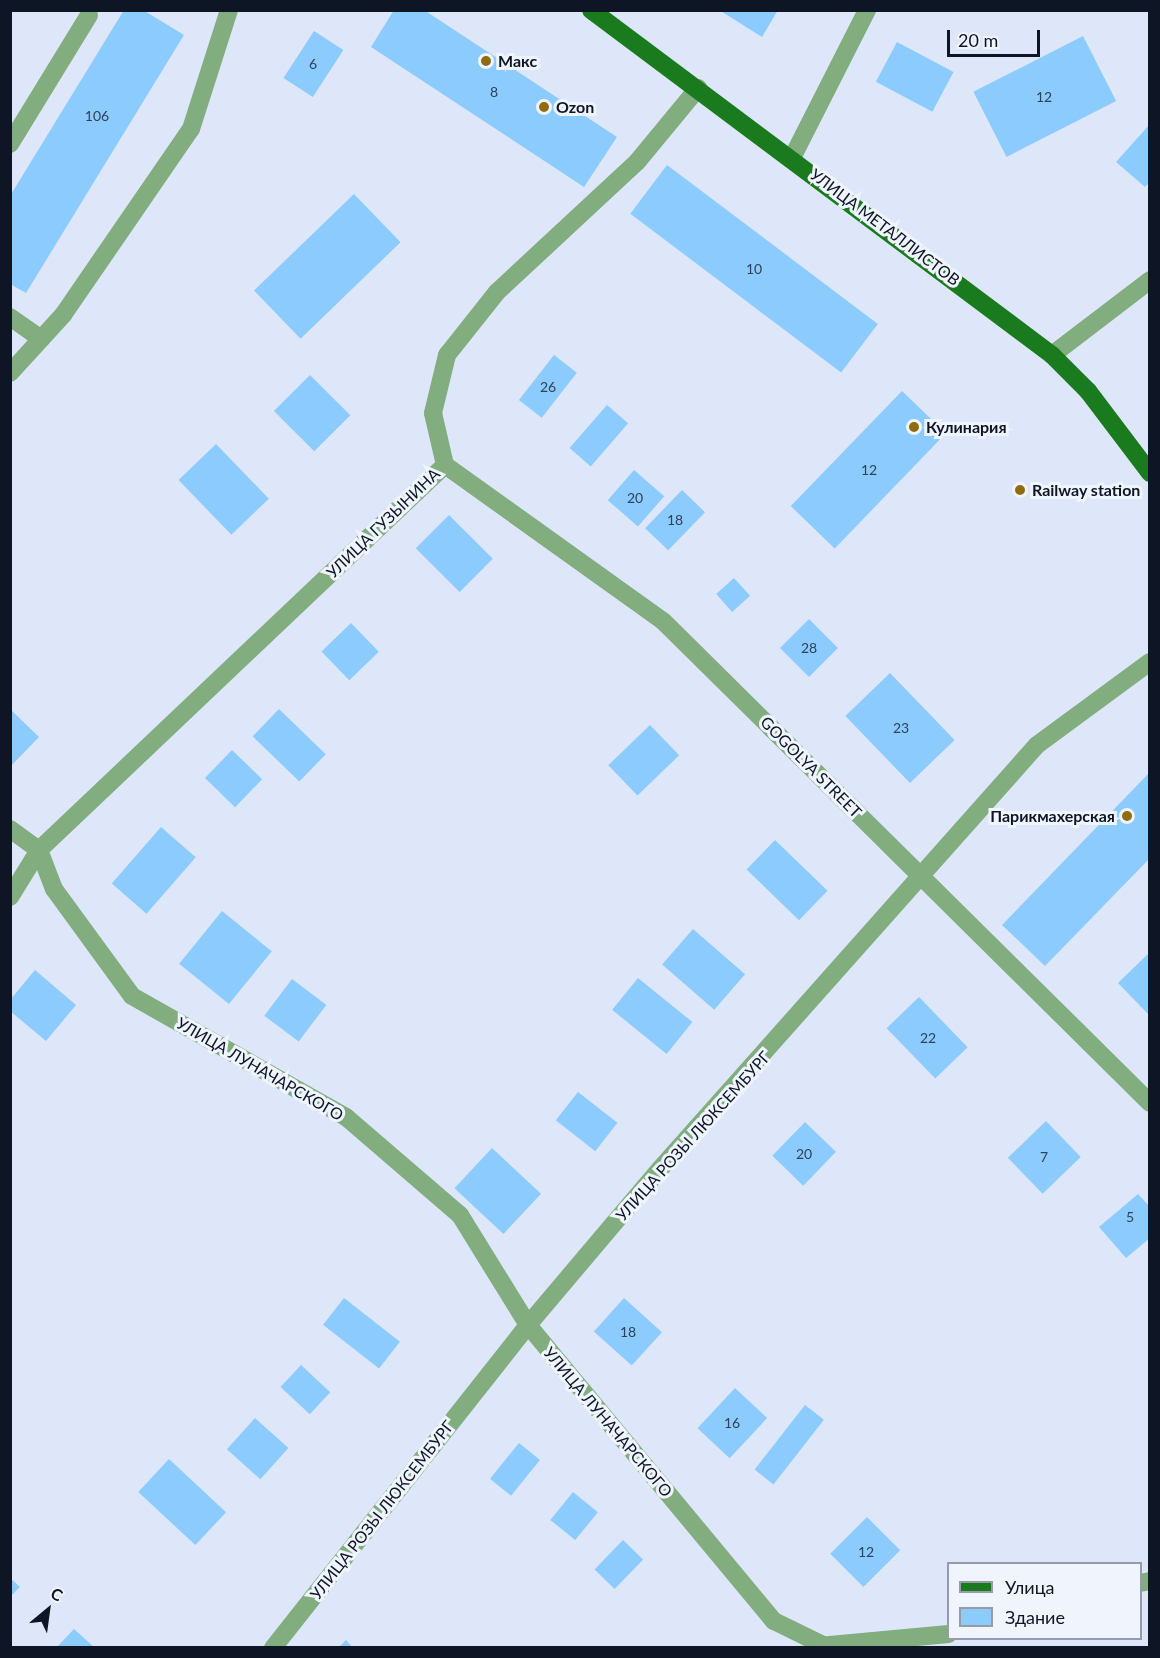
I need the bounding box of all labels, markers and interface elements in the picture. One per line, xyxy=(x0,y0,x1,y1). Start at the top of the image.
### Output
scale bar xyxy=(950,18,1043,56)
text: 20 m xyxy=(958,29,998,51)
place label: Макс xyxy=(498,51,537,71)
marker: Макс xyxy=(479,54,493,68)
house number: 6 xyxy=(309,56,317,72)
house number: 8 xyxy=(490,84,498,100)
house number: 12 xyxy=(1036,89,1052,105)
place label: Ozon xyxy=(556,97,594,117)
marker: Ozon xyxy=(537,100,551,114)
house number: 106 xyxy=(85,108,109,124)
street label: УЛИЦА МЕТАЛЛИСТОВ xyxy=(807,165,963,289)
house number: 10 xyxy=(746,261,762,277)
house number: 26 xyxy=(540,379,556,395)
place label: Кулинария xyxy=(926,417,1007,437)
marker: Кулинария xyxy=(907,420,921,434)
house number: 12 xyxy=(861,462,877,478)
street label: УЛИЦА ГУЗЫНИНА xyxy=(322,464,444,582)
place label: Railway station xyxy=(1032,480,1141,500)
marker: Railway station xyxy=(1013,483,1027,497)
house number: 20 xyxy=(627,490,643,506)
house number: 18 xyxy=(667,512,683,528)
house number: 28 xyxy=(801,640,817,656)
street label: GOGOLYA STREET xyxy=(756,712,866,822)
house number: 23 xyxy=(893,720,909,736)
place label: Парикмахерская xyxy=(990,806,1115,826)
marker: Парикмахерская xyxy=(1120,809,1134,823)
street label: УЛИЦА ЛУНАЧАРСКОГО xyxy=(173,1013,347,1125)
house number: 22 xyxy=(920,1030,936,1046)
street label: УЛИЦА РОЗЫ ЛЮКСЕМБУРГ xyxy=(612,1047,774,1225)
house number: 20 xyxy=(796,1146,812,1162)
house number: 7 xyxy=(1040,1149,1048,1165)
house number: 5 xyxy=(1126,1209,1134,1225)
house number: 18 xyxy=(620,1324,636,1340)
street label: УЛИЦА ЛУНАЧАРСКОГО xyxy=(540,1343,676,1501)
house number: 16 xyxy=(724,1415,740,1431)
street label: УЛИЦА РОЗЫ ЛЮКСЕМБУРГ xyxy=(306,1417,458,1603)
house number: 12 xyxy=(858,1544,874,1560)
legend xyxy=(947,1562,1142,1640)
text: Улица xyxy=(1005,1576,1055,1598)
north arrow xyxy=(18,1580,78,1640)
text: С xyxy=(48,1583,66,1605)
text: Здание xyxy=(1005,1606,1065,1628)

